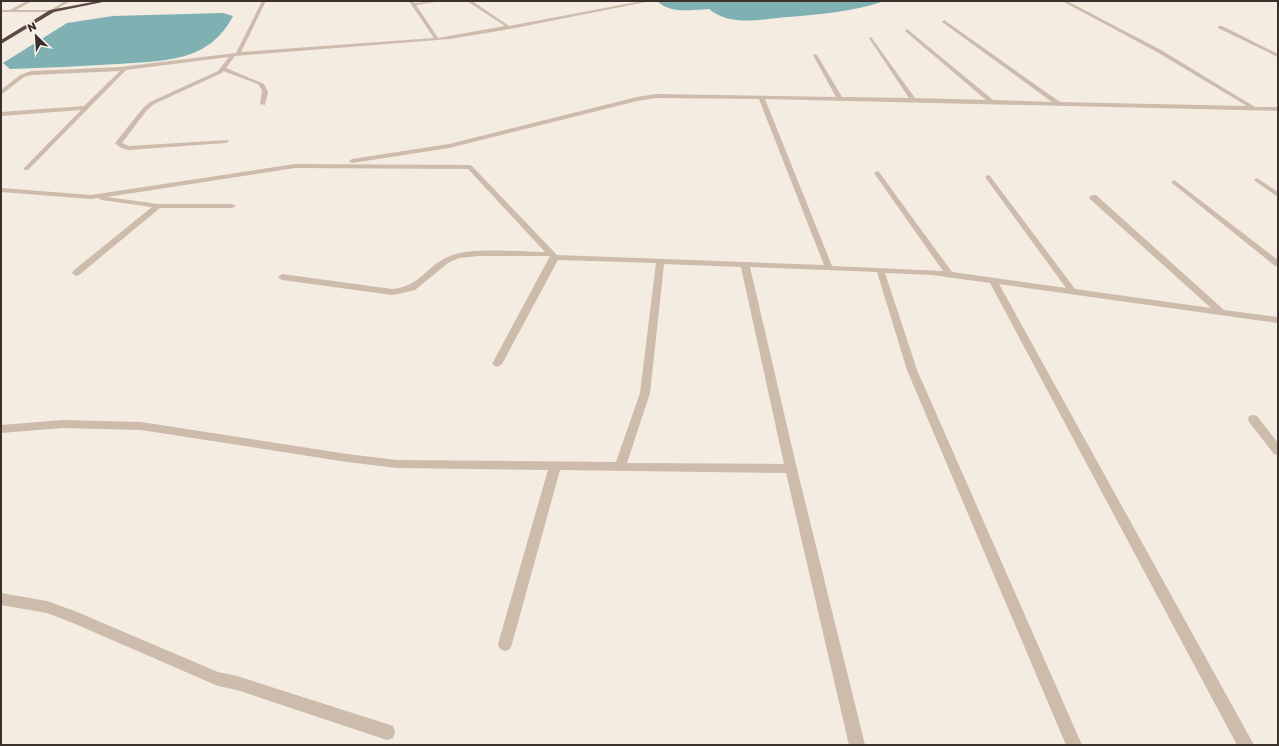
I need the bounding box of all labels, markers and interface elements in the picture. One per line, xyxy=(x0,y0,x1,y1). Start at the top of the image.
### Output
north arrow xyxy=(16,16,56,56)
text: N xyxy=(25,19,38,34)

